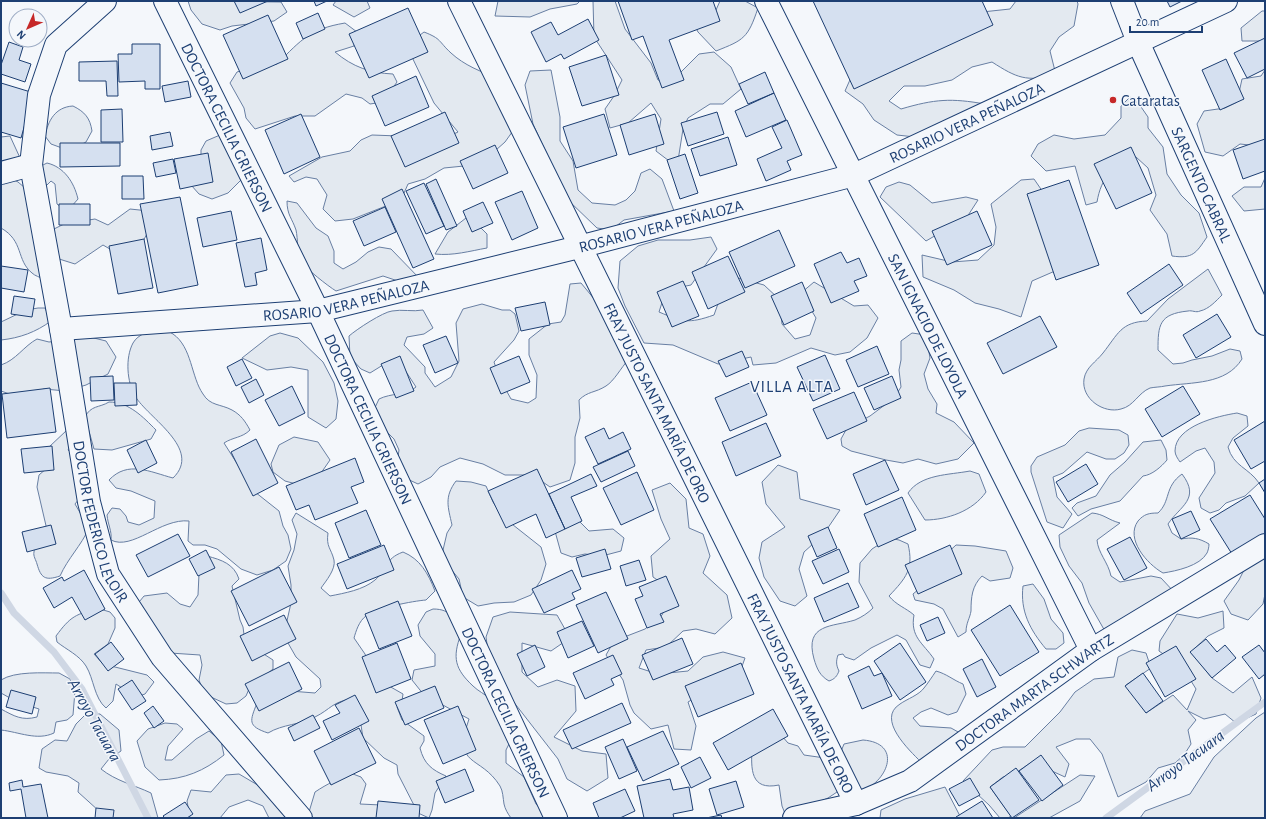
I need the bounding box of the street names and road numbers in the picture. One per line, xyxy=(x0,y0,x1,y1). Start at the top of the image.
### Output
street label: DOCTORA CECILIA GRIERSON xyxy=(178,41,275,215)
street label: ROSARIO VERA PEÑALOZA xyxy=(887,80,1047,166)
street label: SARGENTO CABRAL xyxy=(1168,125,1234,245)
street label: ROSARIO VERA PEÑALOZA xyxy=(577,197,745,256)
street label: SAN IGNACIO DE LOYOLA xyxy=(885,251,971,401)
street label: ROSARIO VERA PEÑALOZA xyxy=(262,277,431,324)
street label: FRAY JUSTO SANTA MARÍA DE ORO xyxy=(601,301,713,506)
street label: DOCTORA CECILIA GRIERSON xyxy=(321,332,415,507)
street label: DOCTOR FEDERICO LELOIR xyxy=(70,439,131,606)
street label: FRAY JUSTO SANTA MARÍA DE ORO xyxy=(744,591,856,796)
street label: DOCTORA CECILIA GRIERSON xyxy=(459,625,552,800)
street label: DOCTORA MARTA SCHWARTZ xyxy=(953,631,1117,755)

